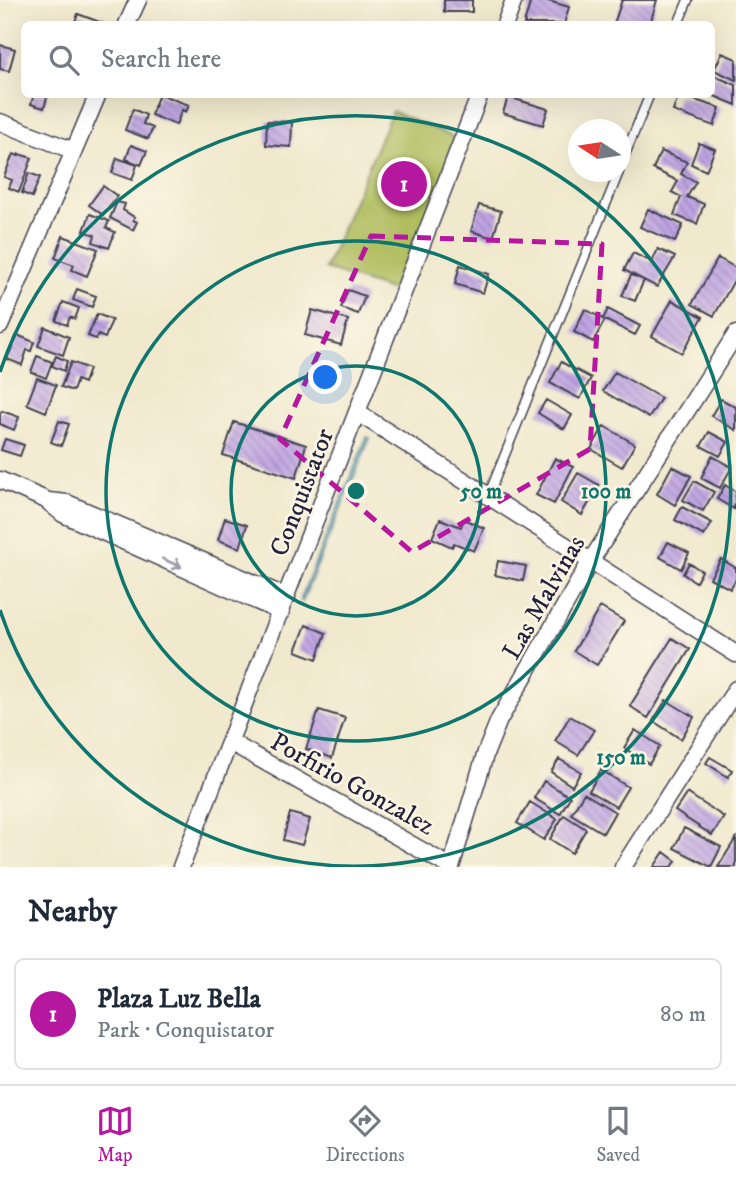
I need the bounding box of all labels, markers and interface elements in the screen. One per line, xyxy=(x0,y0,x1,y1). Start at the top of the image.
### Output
search box xyxy=(21,21,715,98)
icon: search xyxy=(45,41,83,79)
text: Search here xyxy=(101,43,221,76)
north arrow xyxy=(568,119,631,182)
pin: 1 xyxy=(381,158,427,210)
your location xyxy=(308,360,342,394)
street label: Conquistator xyxy=(263,424,342,561)
centre of rings xyxy=(344,479,368,503)
text: 50 m xyxy=(459,479,502,505)
text: 100 m xyxy=(581,479,631,505)
street label: Las Malvinas xyxy=(496,530,593,666)
one-way arrow xyxy=(161,557,182,570)
street label: Porfirio Gonzalez xyxy=(264,726,440,843)
text: 150 m xyxy=(596,745,646,771)
text: Nearby xyxy=(28,894,117,931)
text: Plaza Luz Bella xyxy=(97,983,261,1016)
text: 1 xyxy=(49,1000,57,1029)
text: 80 m xyxy=(660,1000,706,1029)
text: Park · Conquistator xyxy=(97,1016,274,1045)
tab: Map xyxy=(96,1102,134,1167)
tab: Directions xyxy=(326,1102,405,1167)
tab: Saved xyxy=(596,1102,640,1167)

